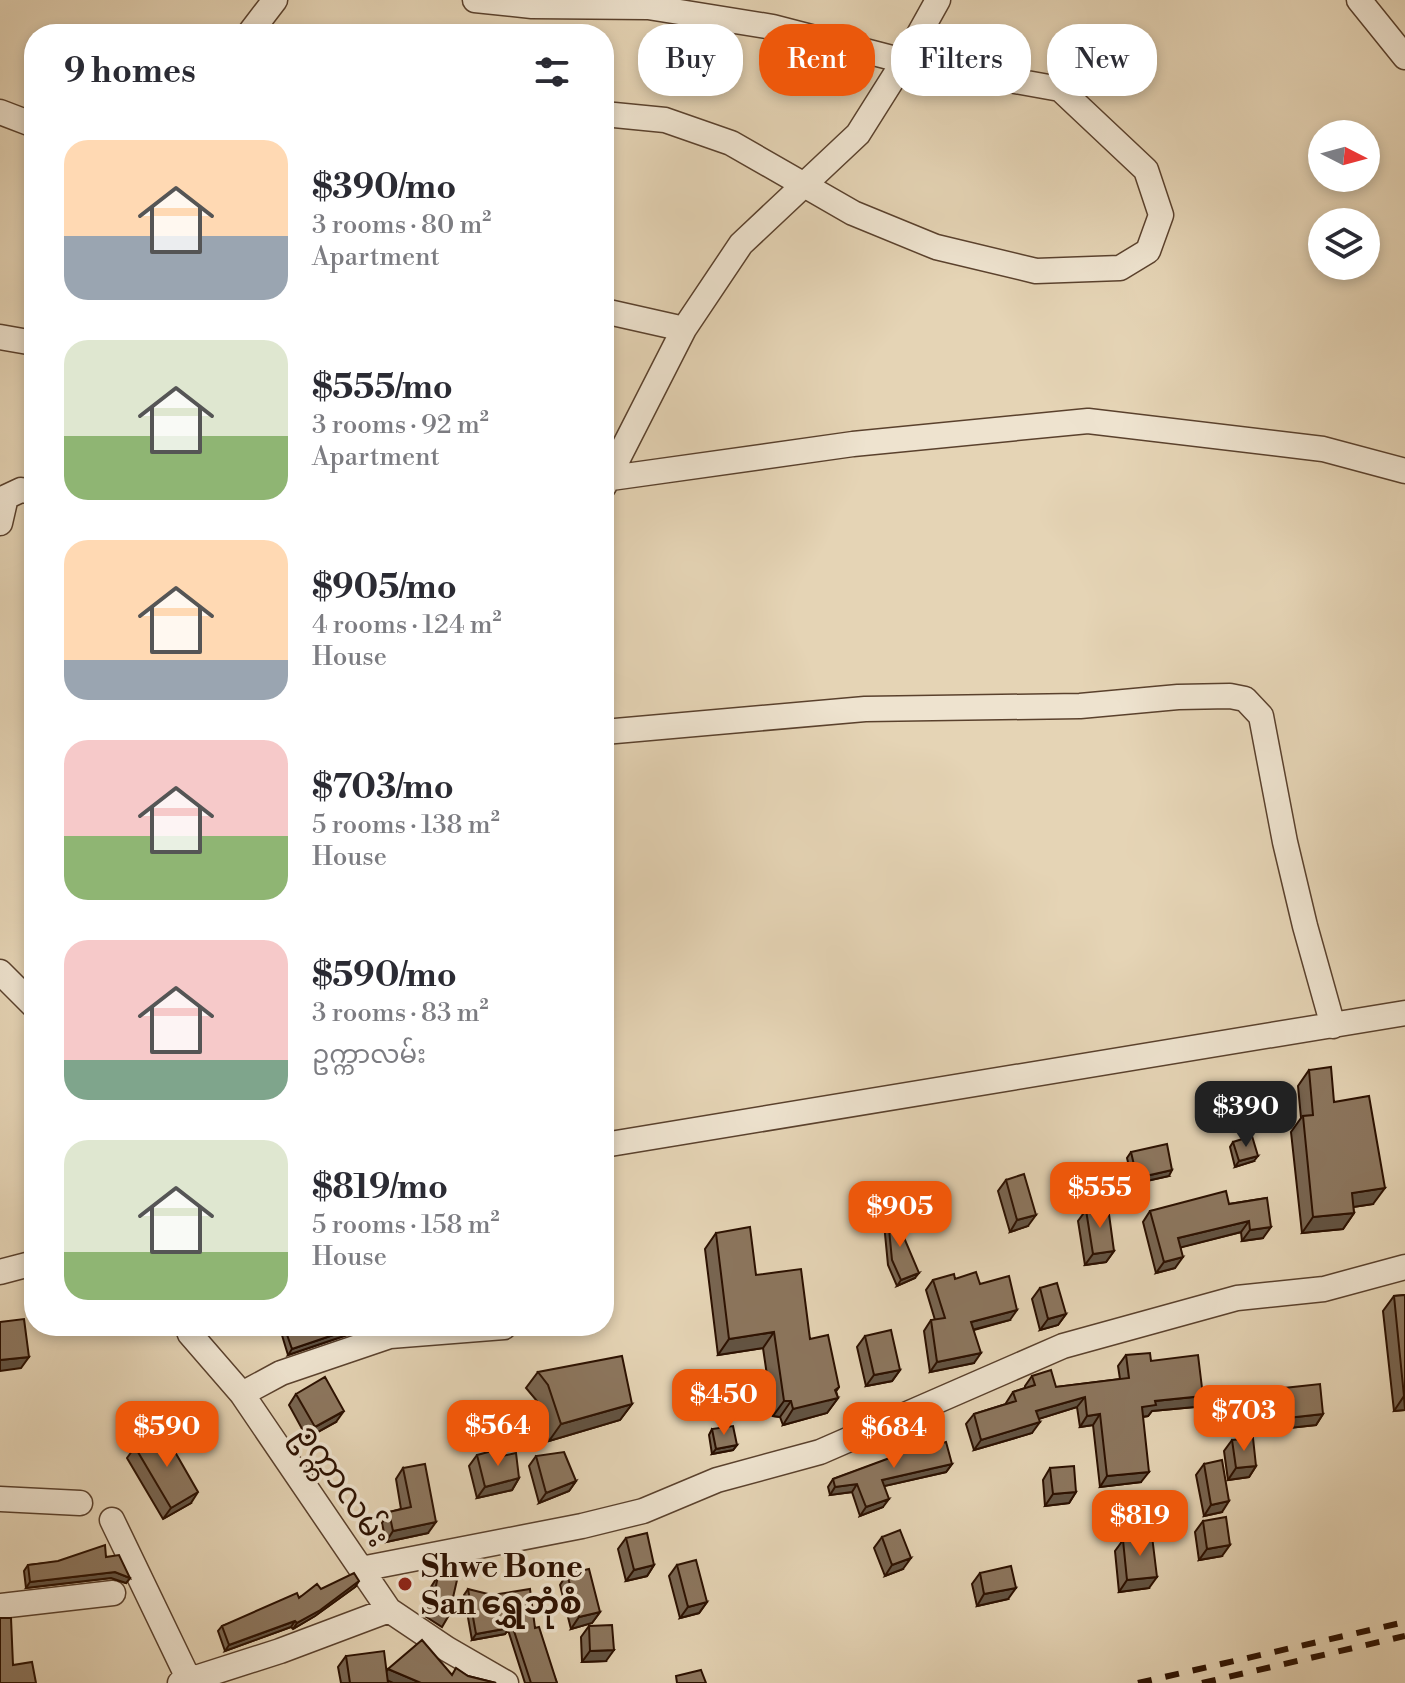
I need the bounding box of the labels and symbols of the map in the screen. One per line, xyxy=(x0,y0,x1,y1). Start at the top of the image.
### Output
north arrow xyxy=(1308,120,1380,192)
pin: $390 xyxy=(1199,1081,1293,1149)
pin: $555 xyxy=(1053,1162,1147,1230)
pin: $905 xyxy=(853,1181,947,1249)
pin: $450 xyxy=(677,1369,771,1437)
pin: $703 xyxy=(1197,1385,1291,1453)
pin: $564 xyxy=(451,1400,545,1468)
pin: $590 xyxy=(120,1401,214,1469)
pin: $684 xyxy=(847,1402,941,1470)
street label: ဥက္ကာလမ်း xyxy=(282,1414,401,1558)
pin: $819 xyxy=(1093,1490,1187,1558)
place label: Shwe Bone San ရွှေဘုံစံ xyxy=(421,1547,583,1629)
marker: Shwe Bone San ရွှေဘုံစံ xyxy=(396,1575,414,1593)

